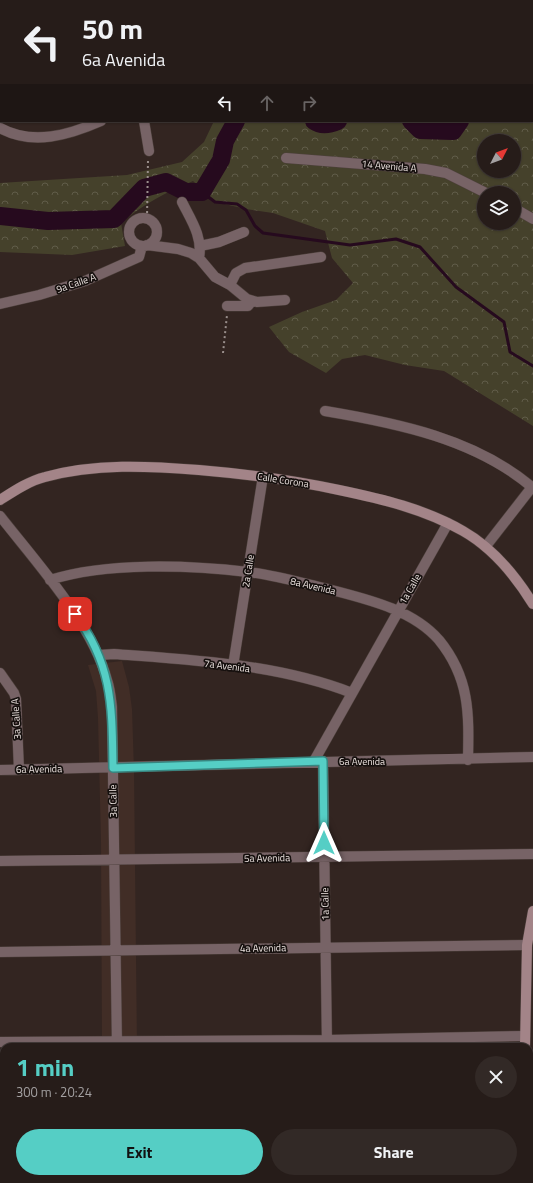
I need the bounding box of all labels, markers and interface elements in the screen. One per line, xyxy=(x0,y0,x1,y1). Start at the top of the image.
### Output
text: 50 m xyxy=(82,7,143,50)
icon: left xyxy=(16,16,68,68)
text: 6a Avenida xyxy=(82,46,165,73)
icon: left xyxy=(214,92,236,114)
icon: ahead xyxy=(256,92,278,114)
icon: right xyxy=(298,92,320,114)
north arrow xyxy=(477,134,521,178)
map controls xyxy=(477,134,521,230)
street label: 14 Avenida A xyxy=(361,156,417,176)
button: layers xyxy=(477,186,521,230)
street label: 9a Calle A xyxy=(54,269,98,297)
street label: Calle Corona xyxy=(256,469,310,491)
street label: 2a Calle xyxy=(238,554,258,588)
street label: 1a Calle xyxy=(395,571,425,607)
street label: 8a Avenida xyxy=(289,573,337,599)
pin xyxy=(58,597,92,631)
icon: arrive xyxy=(64,603,86,625)
street label: 7a Avenida xyxy=(203,656,251,676)
street label: 3a Calle A xyxy=(7,698,25,740)
street label: 6a Avenida xyxy=(339,754,385,769)
street label: 6a Avenida xyxy=(16,761,62,777)
street label: 3a Calle xyxy=(105,784,121,818)
position arrow xyxy=(303,822,345,864)
street label: 5a Avenida xyxy=(244,850,290,866)
street label: 1a Calle xyxy=(317,887,333,921)
street label: 4a Avenida xyxy=(240,940,286,956)
text: 1 min xyxy=(16,1049,74,1085)
button: close xyxy=(475,1056,517,1098)
text: 300 m · 20:24 xyxy=(16,1082,92,1102)
button: Exit xyxy=(16,1129,263,1175)
button: Share xyxy=(271,1129,517,1175)

